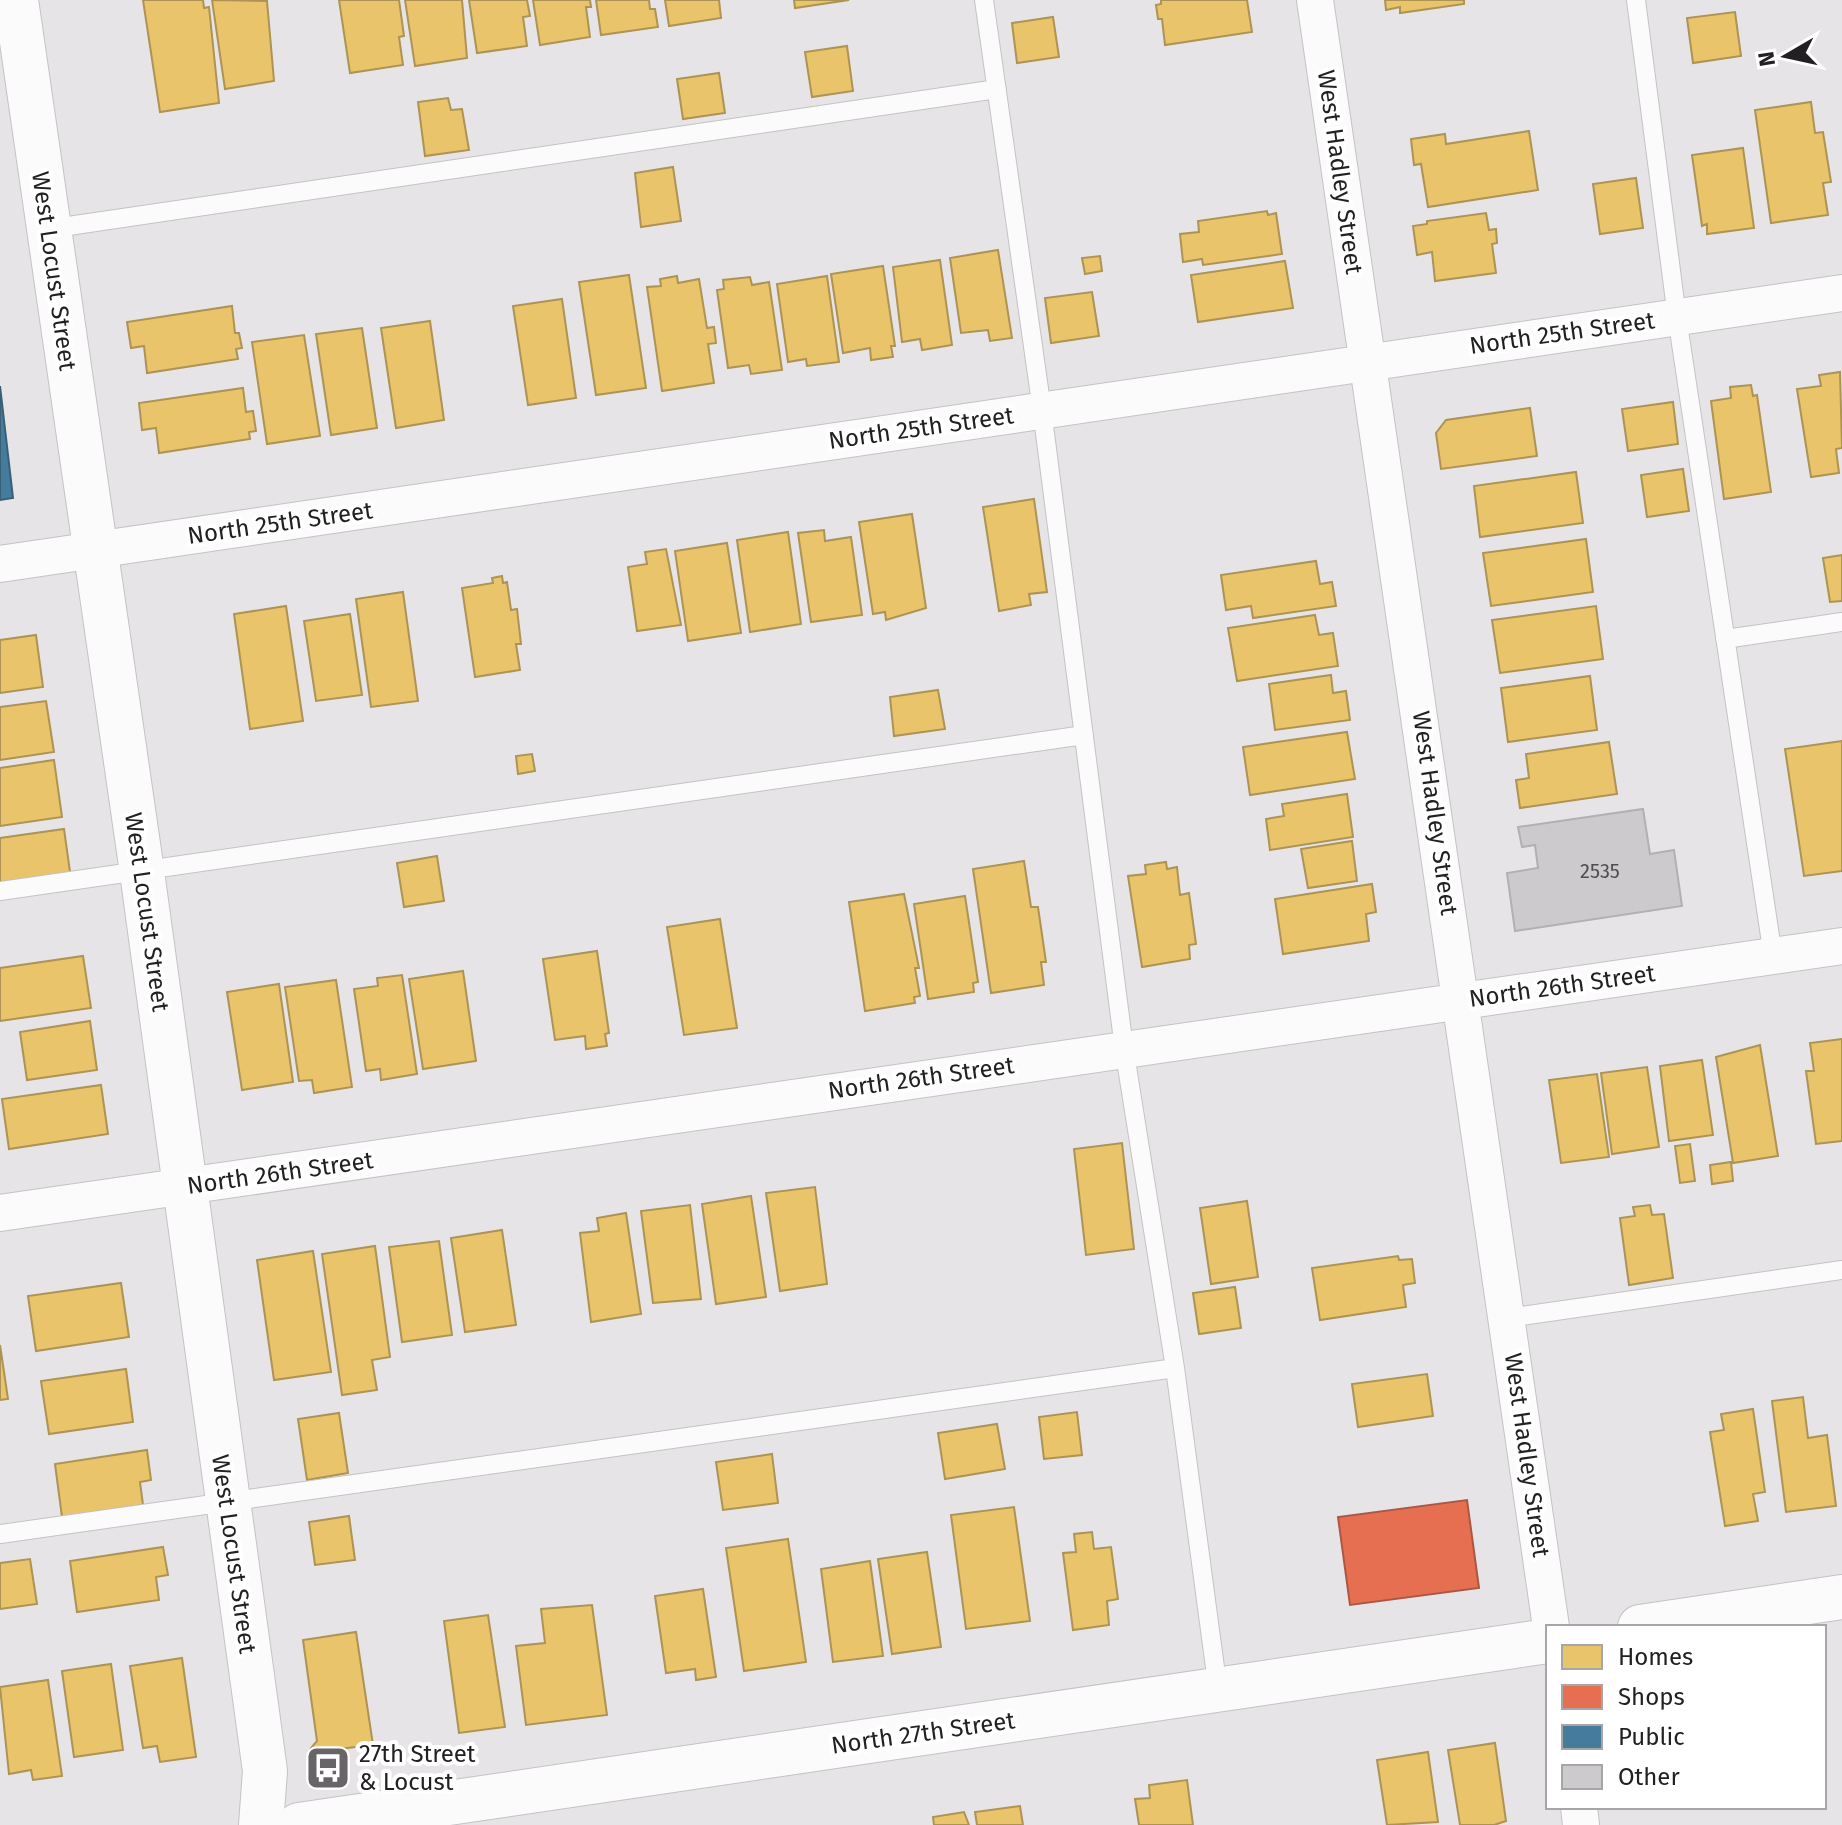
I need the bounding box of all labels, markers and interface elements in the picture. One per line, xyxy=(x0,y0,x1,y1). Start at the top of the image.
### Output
north arrow xyxy=(1746,16,1826,96)
text: N xyxy=(1752,50,1781,68)
street label: West Hadley Street xyxy=(1312,68,1368,276)
street label: West Locust Street xyxy=(26,170,82,373)
street label: North 25th Street xyxy=(1468,306,1657,360)
street label: North 25th Street xyxy=(827,401,1016,455)
street label: North 25th Street xyxy=(186,496,375,550)
street label: West Hadley Street xyxy=(1407,709,1463,917)
street label: West Locust Street xyxy=(119,811,175,1014)
house number: 2535 xyxy=(1580,859,1620,883)
street label: North 26th Street xyxy=(1467,959,1657,1013)
street label: North 26th Street xyxy=(826,1051,1016,1105)
street label: North 26th Street xyxy=(185,1146,375,1200)
street label: West Hadley Street xyxy=(1499,1351,1555,1559)
street label: West Locust Street xyxy=(206,1453,262,1656)
legend xyxy=(1546,1625,1826,1809)
text: Homes xyxy=(1618,1643,1693,1671)
text: Shops xyxy=(1618,1683,1685,1711)
street label: North 27th Street xyxy=(829,1706,1017,1760)
text: Public xyxy=(1618,1723,1685,1751)
place label: 27th Street & Locust xyxy=(359,1740,476,1796)
bus stop icon: 27th Street & Locust xyxy=(304,1744,352,1792)
text: Other xyxy=(1618,1763,1680,1791)

